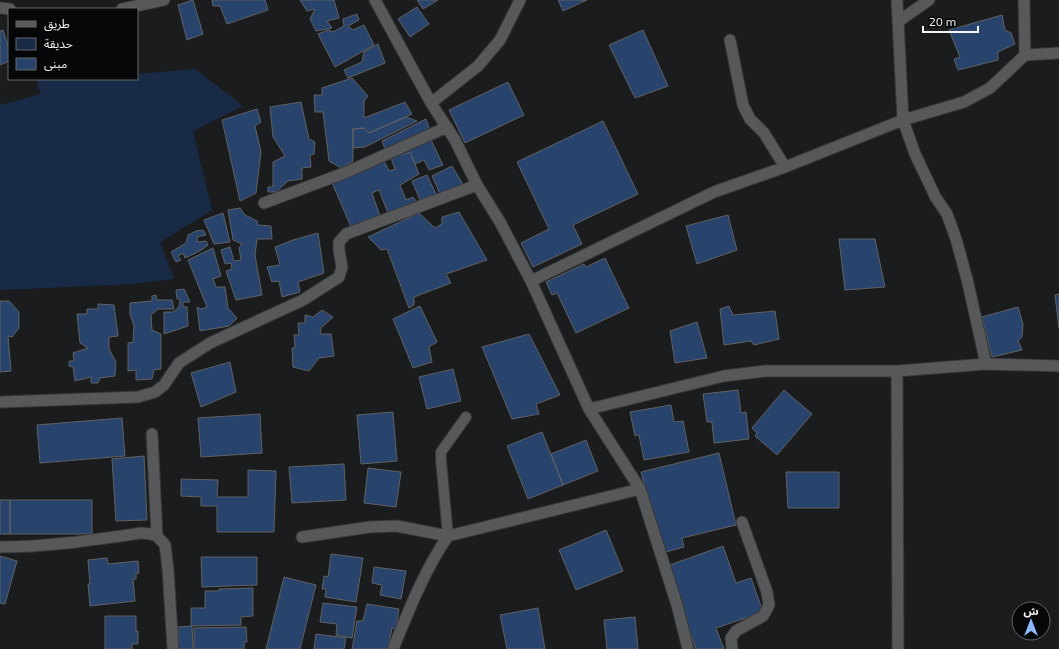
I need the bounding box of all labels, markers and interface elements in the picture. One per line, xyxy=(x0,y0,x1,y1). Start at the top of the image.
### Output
legend xyxy=(8,8,138,80)
scale bar xyxy=(923,8,978,34)
text: 20 m xyxy=(929,14,956,28)
text: طريق xyxy=(44,16,70,32)
text: حديقة xyxy=(44,36,73,51)
text: مبنى xyxy=(44,56,67,71)
north arrow xyxy=(1011,601,1051,641)
text: ش xyxy=(1023,604,1039,618)

